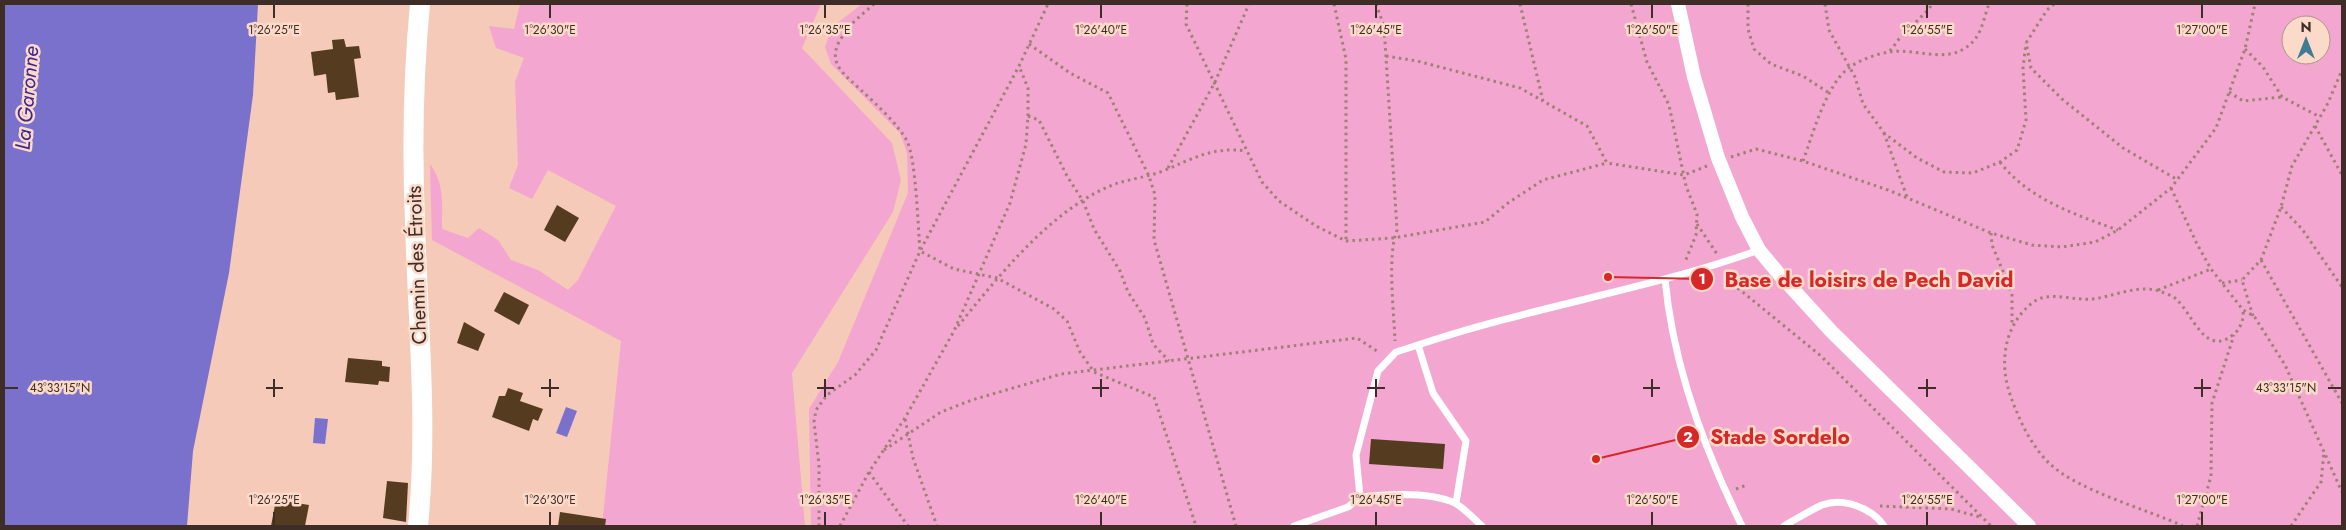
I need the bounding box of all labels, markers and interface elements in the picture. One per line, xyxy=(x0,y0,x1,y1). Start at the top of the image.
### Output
north arrow xyxy=(2281,15,2331,65)
text: N xyxy=(2300,17,2312,37)
text: 1°26'25"E xyxy=(248,21,300,39)
text: 1°26'30"E xyxy=(524,21,576,39)
text: 1°26'35"E xyxy=(799,21,851,39)
text: 1°26'40"E xyxy=(1075,21,1127,39)
text: 1°26'45"E xyxy=(1350,21,1402,39)
text: 1°26'50"E xyxy=(1626,21,1678,39)
text: 1°26'55"E xyxy=(1901,21,1953,39)
text: 1°27'00"E xyxy=(2176,21,2228,39)
water label: La Garonne xyxy=(8,44,47,151)
street label: Chemin des Étroits xyxy=(400,185,434,345)
callout: Base de loisirs de Pech David xyxy=(1689,261,2023,297)
text: Base de loisirs de Pech David xyxy=(1724,265,2014,295)
text: 1 xyxy=(1698,268,1706,290)
text: 43°33'15"N xyxy=(30,379,90,397)
text: 43°33'15"N xyxy=(2256,379,2316,397)
callout: Stade Sordelo xyxy=(1675,419,1860,455)
text: Stade Sordelo xyxy=(1710,422,1850,452)
text: 2 xyxy=(1683,426,1693,448)
text: 1°26'25"E xyxy=(248,491,300,509)
text: 1°26'30"E xyxy=(524,491,576,509)
text: 1°26'35"E xyxy=(799,491,851,509)
text: 1°26'40"E xyxy=(1075,491,1127,509)
text: 1°26'45"E xyxy=(1350,491,1402,509)
text: 1°26'50"E xyxy=(1626,491,1678,509)
text: 1°26'55"E xyxy=(1901,491,1953,509)
text: 1°27'00"E xyxy=(2176,491,2228,509)

